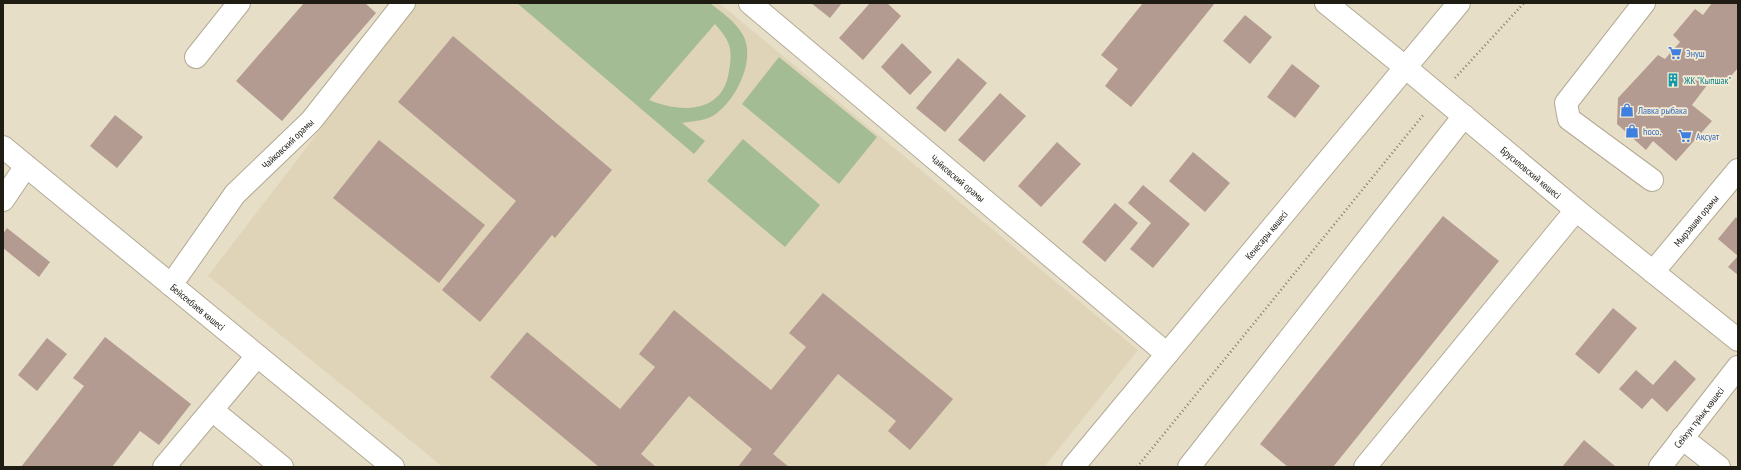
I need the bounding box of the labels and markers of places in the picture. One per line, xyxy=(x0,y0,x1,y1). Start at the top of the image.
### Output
supermarket icon: Энуш xyxy=(1667,45,1683,61)
place label: Энуш xyxy=(1686,47,1705,60)
building icon: ЖК "Кыпшак" xyxy=(1665,72,1681,88)
place label: ЖК "Кыпшак" xyxy=(1683,74,1731,87)
shop icon: Лавка рыбака xyxy=(1619,102,1635,118)
place label: Лавка рыбака xyxy=(1637,104,1687,117)
shop icon: hoco. xyxy=(1624,123,1640,139)
place label: hoco. xyxy=(1643,125,1661,138)
supermarket icon: Ақсуат xyxy=(1677,128,1693,144)
place label: Ақсуат xyxy=(1696,130,1720,143)

